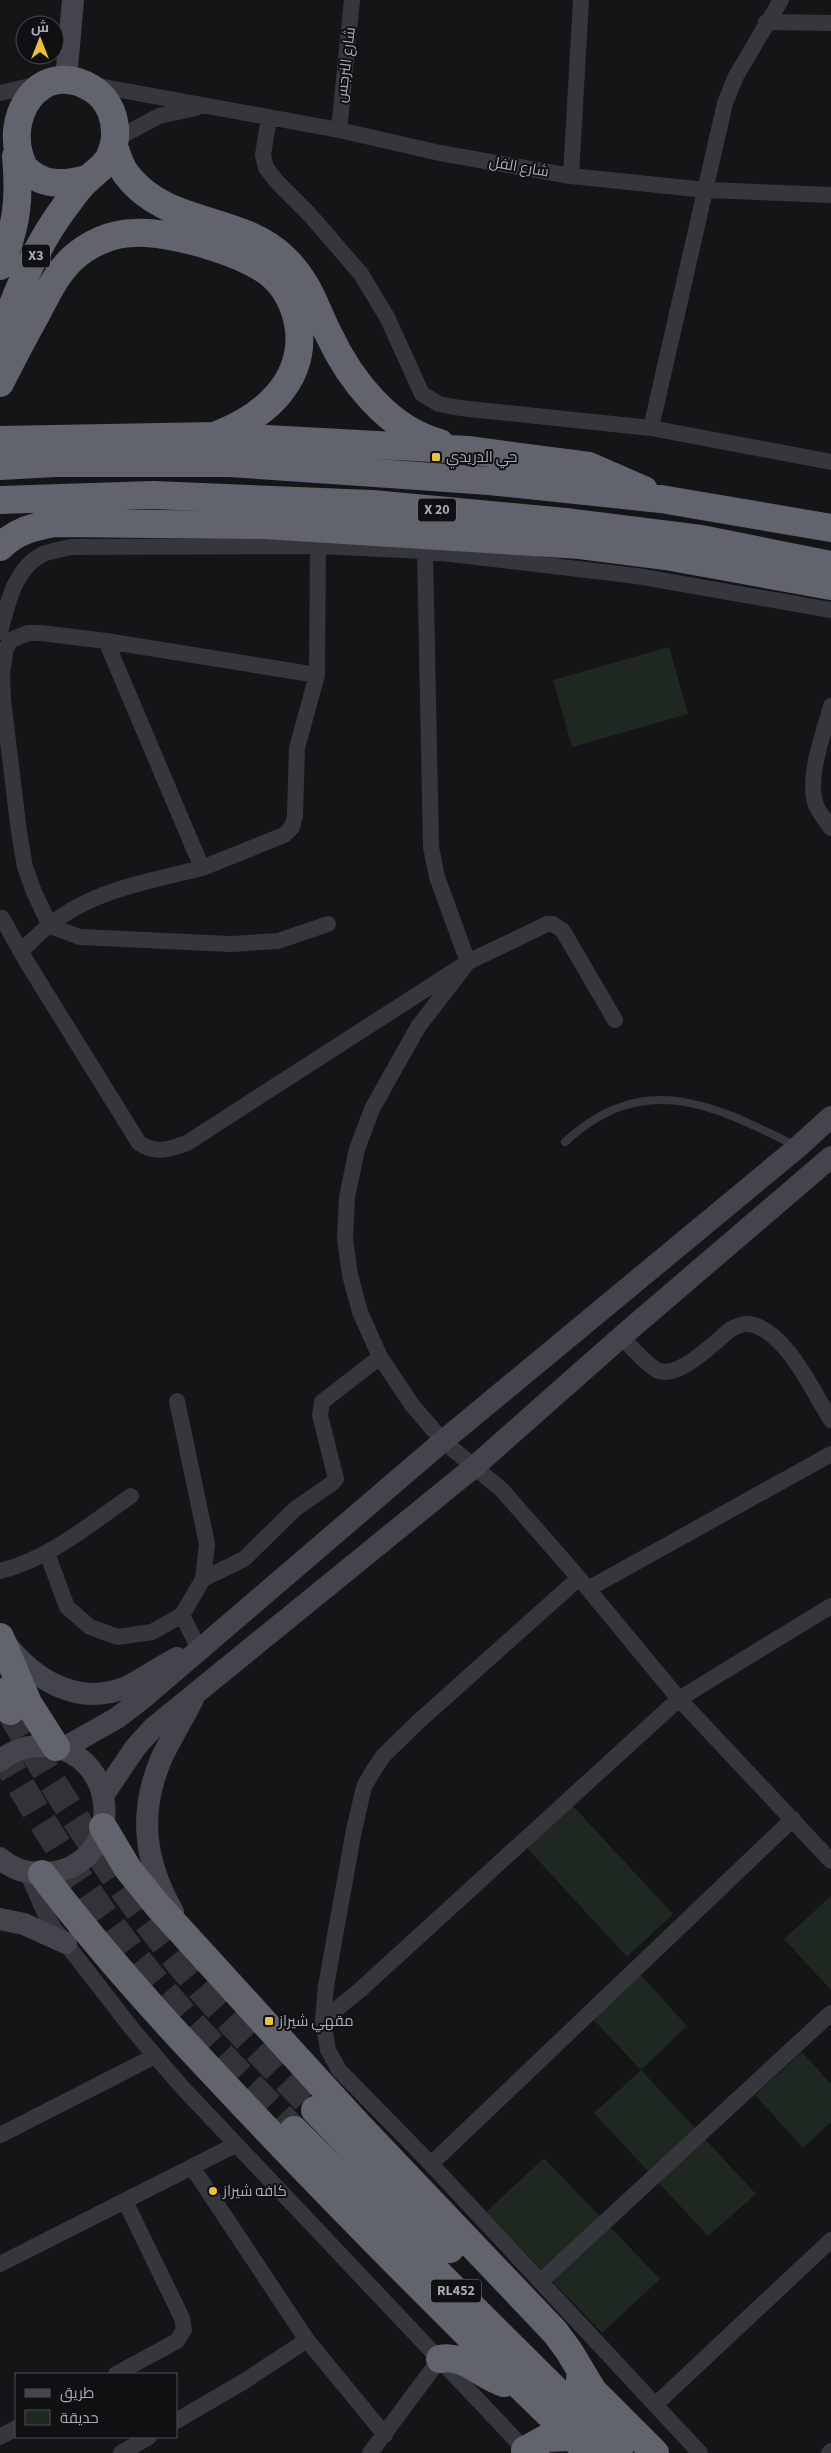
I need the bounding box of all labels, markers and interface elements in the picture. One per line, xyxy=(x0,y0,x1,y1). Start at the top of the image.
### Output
north arrow xyxy=(15,15,65,65)
text: ش xyxy=(31,18,49,38)
street label: شارع النرجس xyxy=(331,26,361,104)
street label: شارع الفل xyxy=(487,151,551,183)
road number: X3 xyxy=(22,245,50,268)
place label: حي الدريدي xyxy=(446,447,517,469)
marker: حي الدريدي xyxy=(430,451,442,463)
road number: X 20 xyxy=(418,498,456,522)
place label: مقهي شيراز xyxy=(278,2011,354,2033)
marker: مقهي شيراز xyxy=(263,2015,275,2027)
place label: کافه شيراز xyxy=(222,2181,287,2202)
marker: کافه شيراز xyxy=(207,2185,219,2197)
road number: RL452 xyxy=(431,2280,481,2302)
legend xyxy=(15,2373,178,2438)
text: طريق xyxy=(60,2383,94,2404)
text: حديقة xyxy=(60,2408,99,2429)

